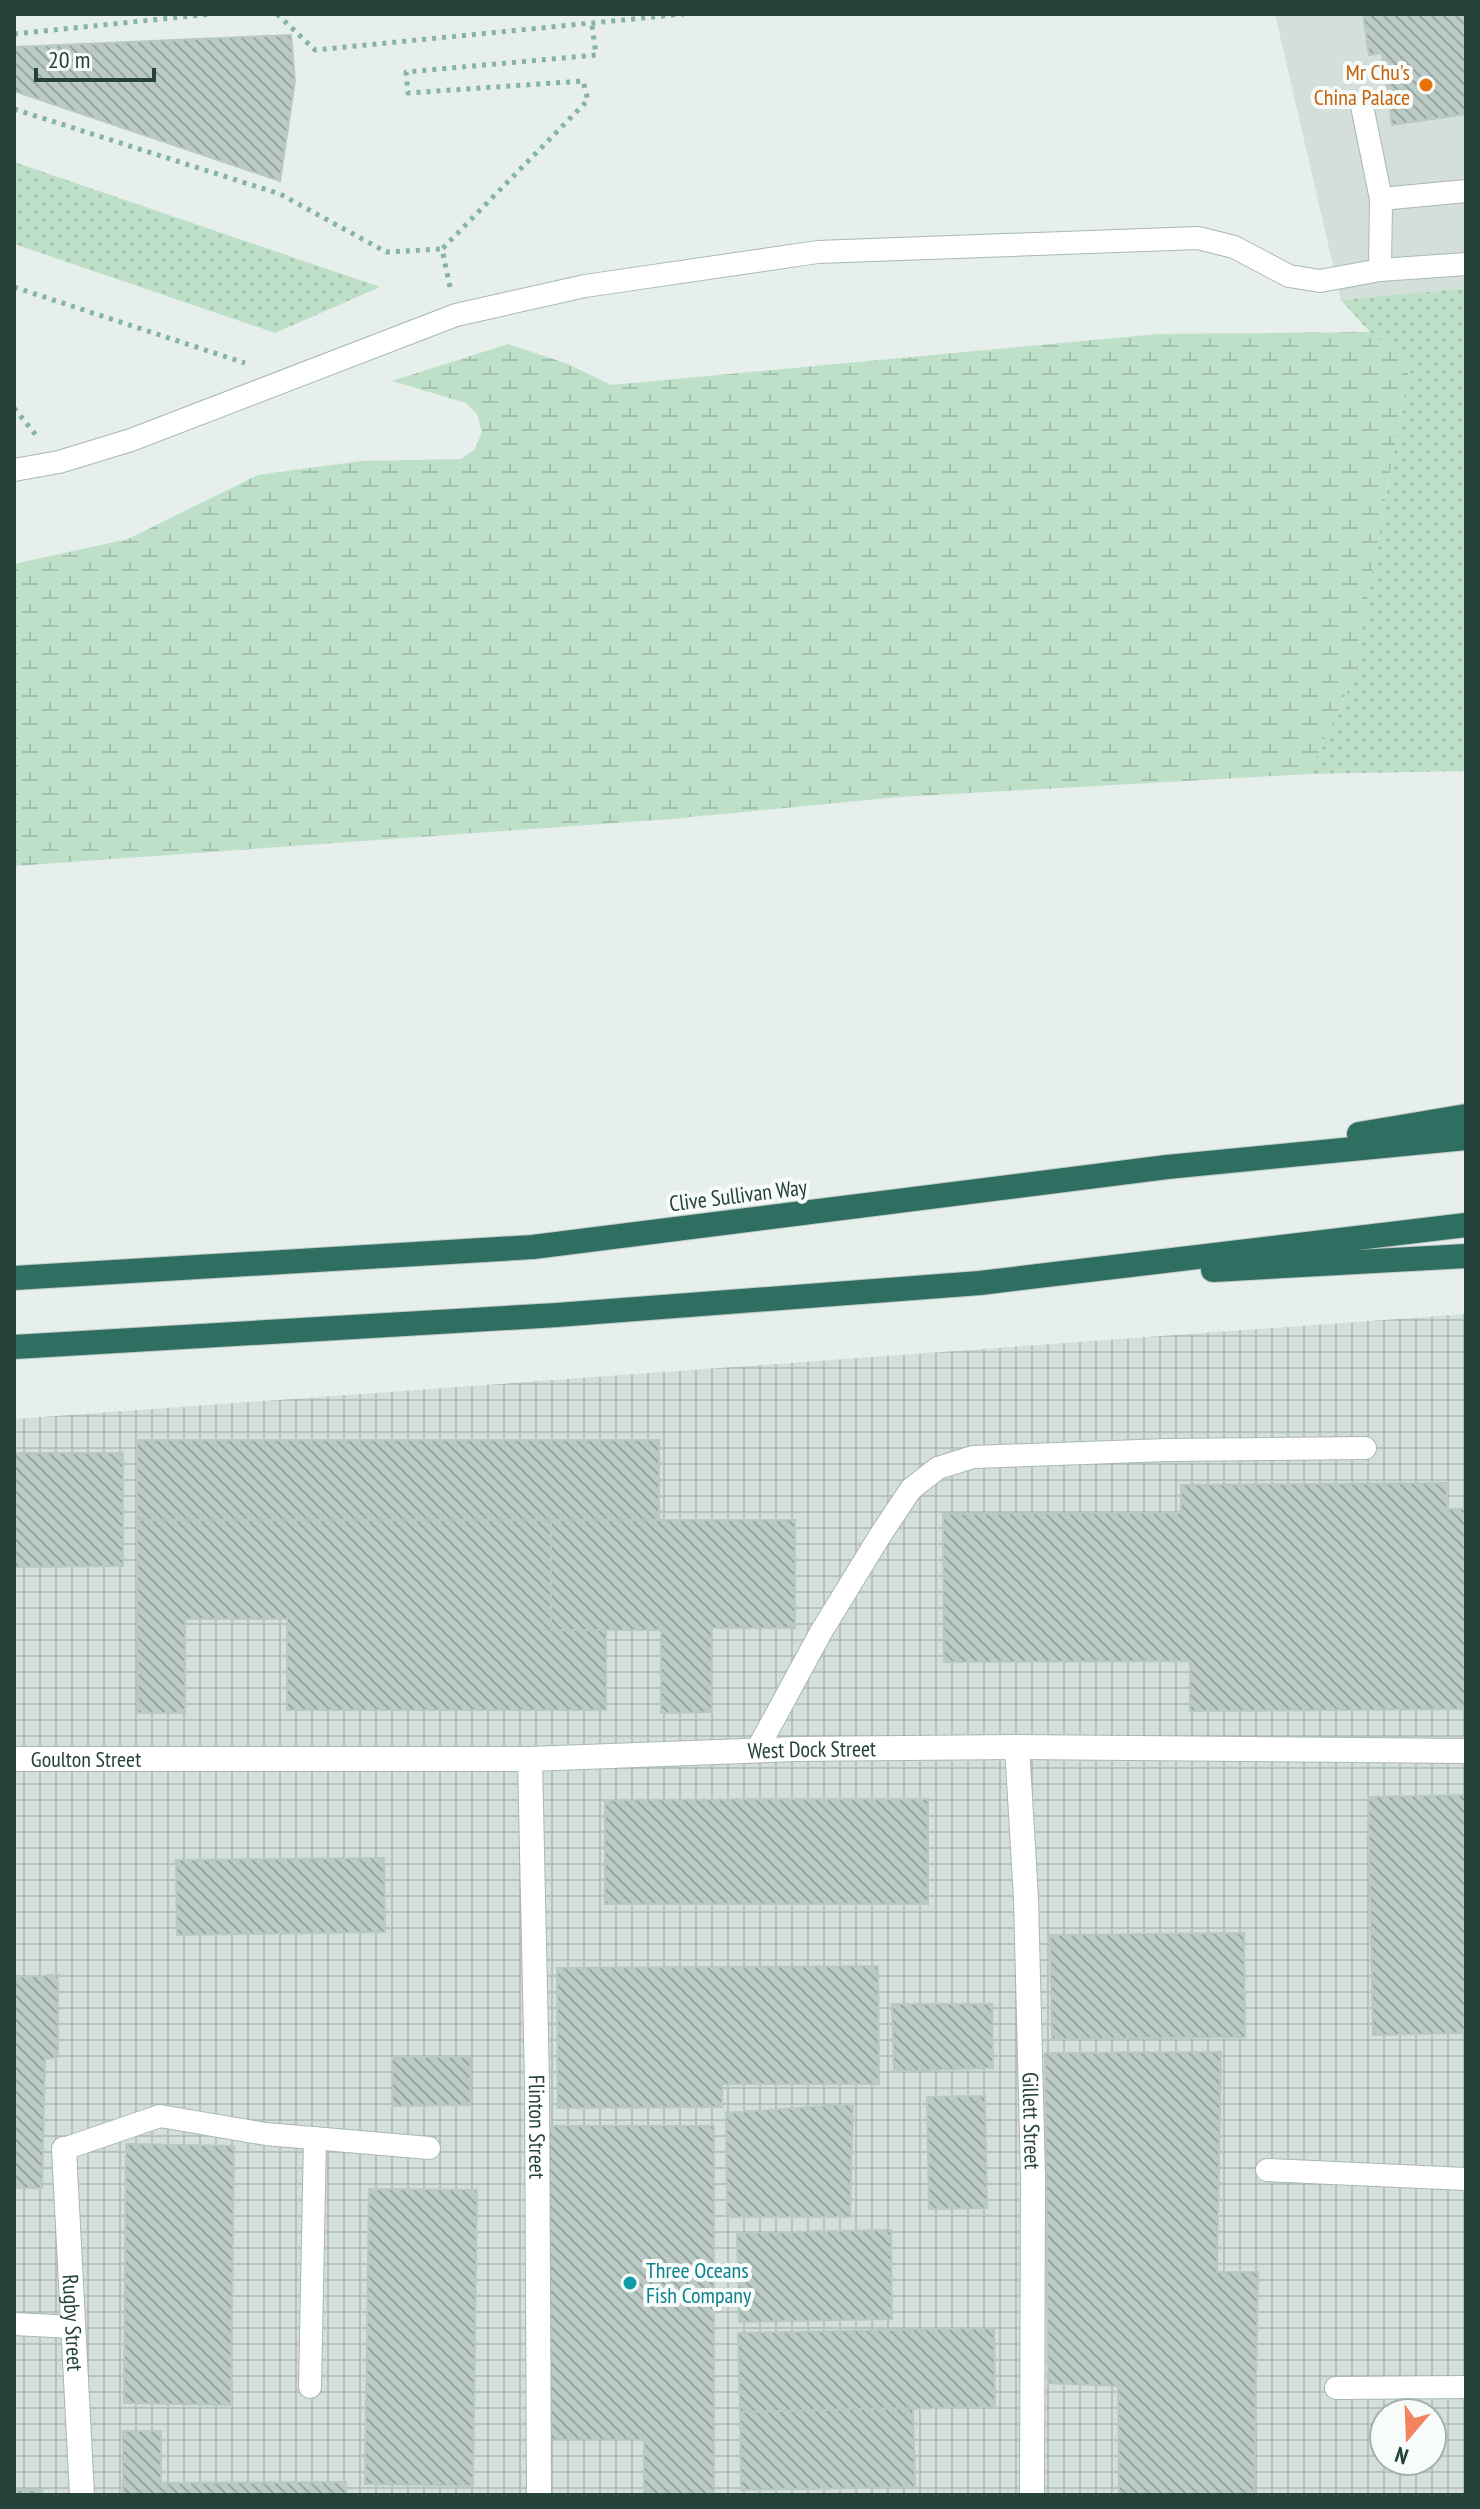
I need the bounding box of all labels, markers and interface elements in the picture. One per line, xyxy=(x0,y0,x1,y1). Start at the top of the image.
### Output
scale bar xyxy=(36,32,154,82)
text: 20 m xyxy=(48,44,90,75)
place label: Mr Chu's China Palace xyxy=(1314,58,1410,111)
marker: Mr Chu's China Palace xyxy=(1417,76,1435,94)
street label: Clive Sullivan Way xyxy=(667,1173,809,1217)
street label: West Dock Street xyxy=(747,1734,876,1765)
street label: Goulton Street xyxy=(31,1745,141,1773)
street label: Gillett Street xyxy=(1016,2072,1047,2170)
street label: Flinton Street xyxy=(523,2075,551,2179)
place label: Three Oceans Fish Company xyxy=(646,2256,752,2309)
street label: Rugby Street xyxy=(57,2274,90,2372)
marker: Three Oceans Fish Company xyxy=(621,2274,639,2292)
north arrow xyxy=(1368,2397,1448,2477)
text: N xyxy=(1391,2441,1412,2471)

